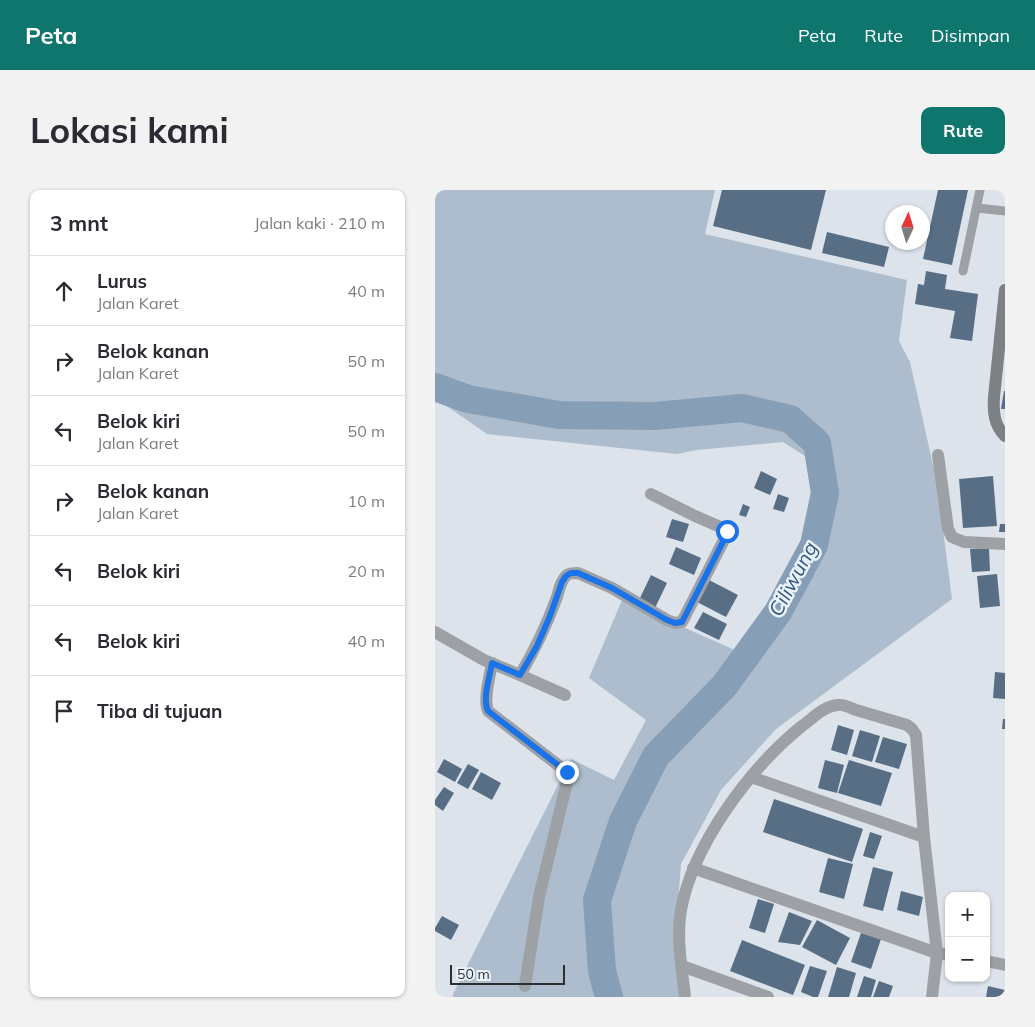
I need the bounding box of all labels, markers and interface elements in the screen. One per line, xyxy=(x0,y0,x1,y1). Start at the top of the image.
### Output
text: Peta xyxy=(25,20,77,50)
text: Peta xyxy=(798,24,836,47)
text: Rute xyxy=(864,24,903,47)
text: Disimpan xyxy=(931,24,1010,47)
button: Rute xyxy=(921,107,1005,154)
text: Lokasi kami xyxy=(30,108,229,152)
north arrow xyxy=(885,205,930,250)
text: 3 mnt xyxy=(50,210,108,236)
text: Jalan kaki · 210 m xyxy=(254,213,385,233)
text: Lurus xyxy=(97,269,147,293)
icon: ahead xyxy=(50,277,78,305)
text: 40 m xyxy=(348,281,385,301)
text: Jalan Karet xyxy=(97,293,179,313)
text: Belok kanan xyxy=(97,339,209,363)
icon: right xyxy=(50,347,78,375)
text: 50 m xyxy=(348,351,385,371)
text: Jalan Karet xyxy=(97,363,179,383)
text: Belok kiri xyxy=(97,409,180,433)
icon: left xyxy=(50,417,78,445)
text: 50 m xyxy=(348,421,385,441)
text: Jalan Karet xyxy=(97,433,179,453)
text: Belok kanan xyxy=(97,479,209,503)
icon: right xyxy=(50,487,78,515)
text: 10 m xyxy=(348,491,385,511)
text: Jalan Karet xyxy=(97,503,179,523)
route start xyxy=(716,520,739,543)
water label: Ciliwung xyxy=(763,537,823,620)
icon: left xyxy=(50,557,78,585)
text: Belok kiri xyxy=(97,559,180,583)
text: 20 m xyxy=(348,561,385,581)
icon: left xyxy=(50,627,78,655)
text: Belok kiri xyxy=(97,629,180,653)
text: 40 m xyxy=(348,631,385,651)
icon: arrive xyxy=(50,697,78,725)
text: Tiba di tujuan xyxy=(97,699,222,723)
route end xyxy=(556,761,579,784)
map controls xyxy=(945,892,990,982)
button: + xyxy=(945,892,990,937)
button: − xyxy=(945,937,990,982)
scale bar xyxy=(450,962,565,985)
text: 50 m xyxy=(457,965,490,983)

